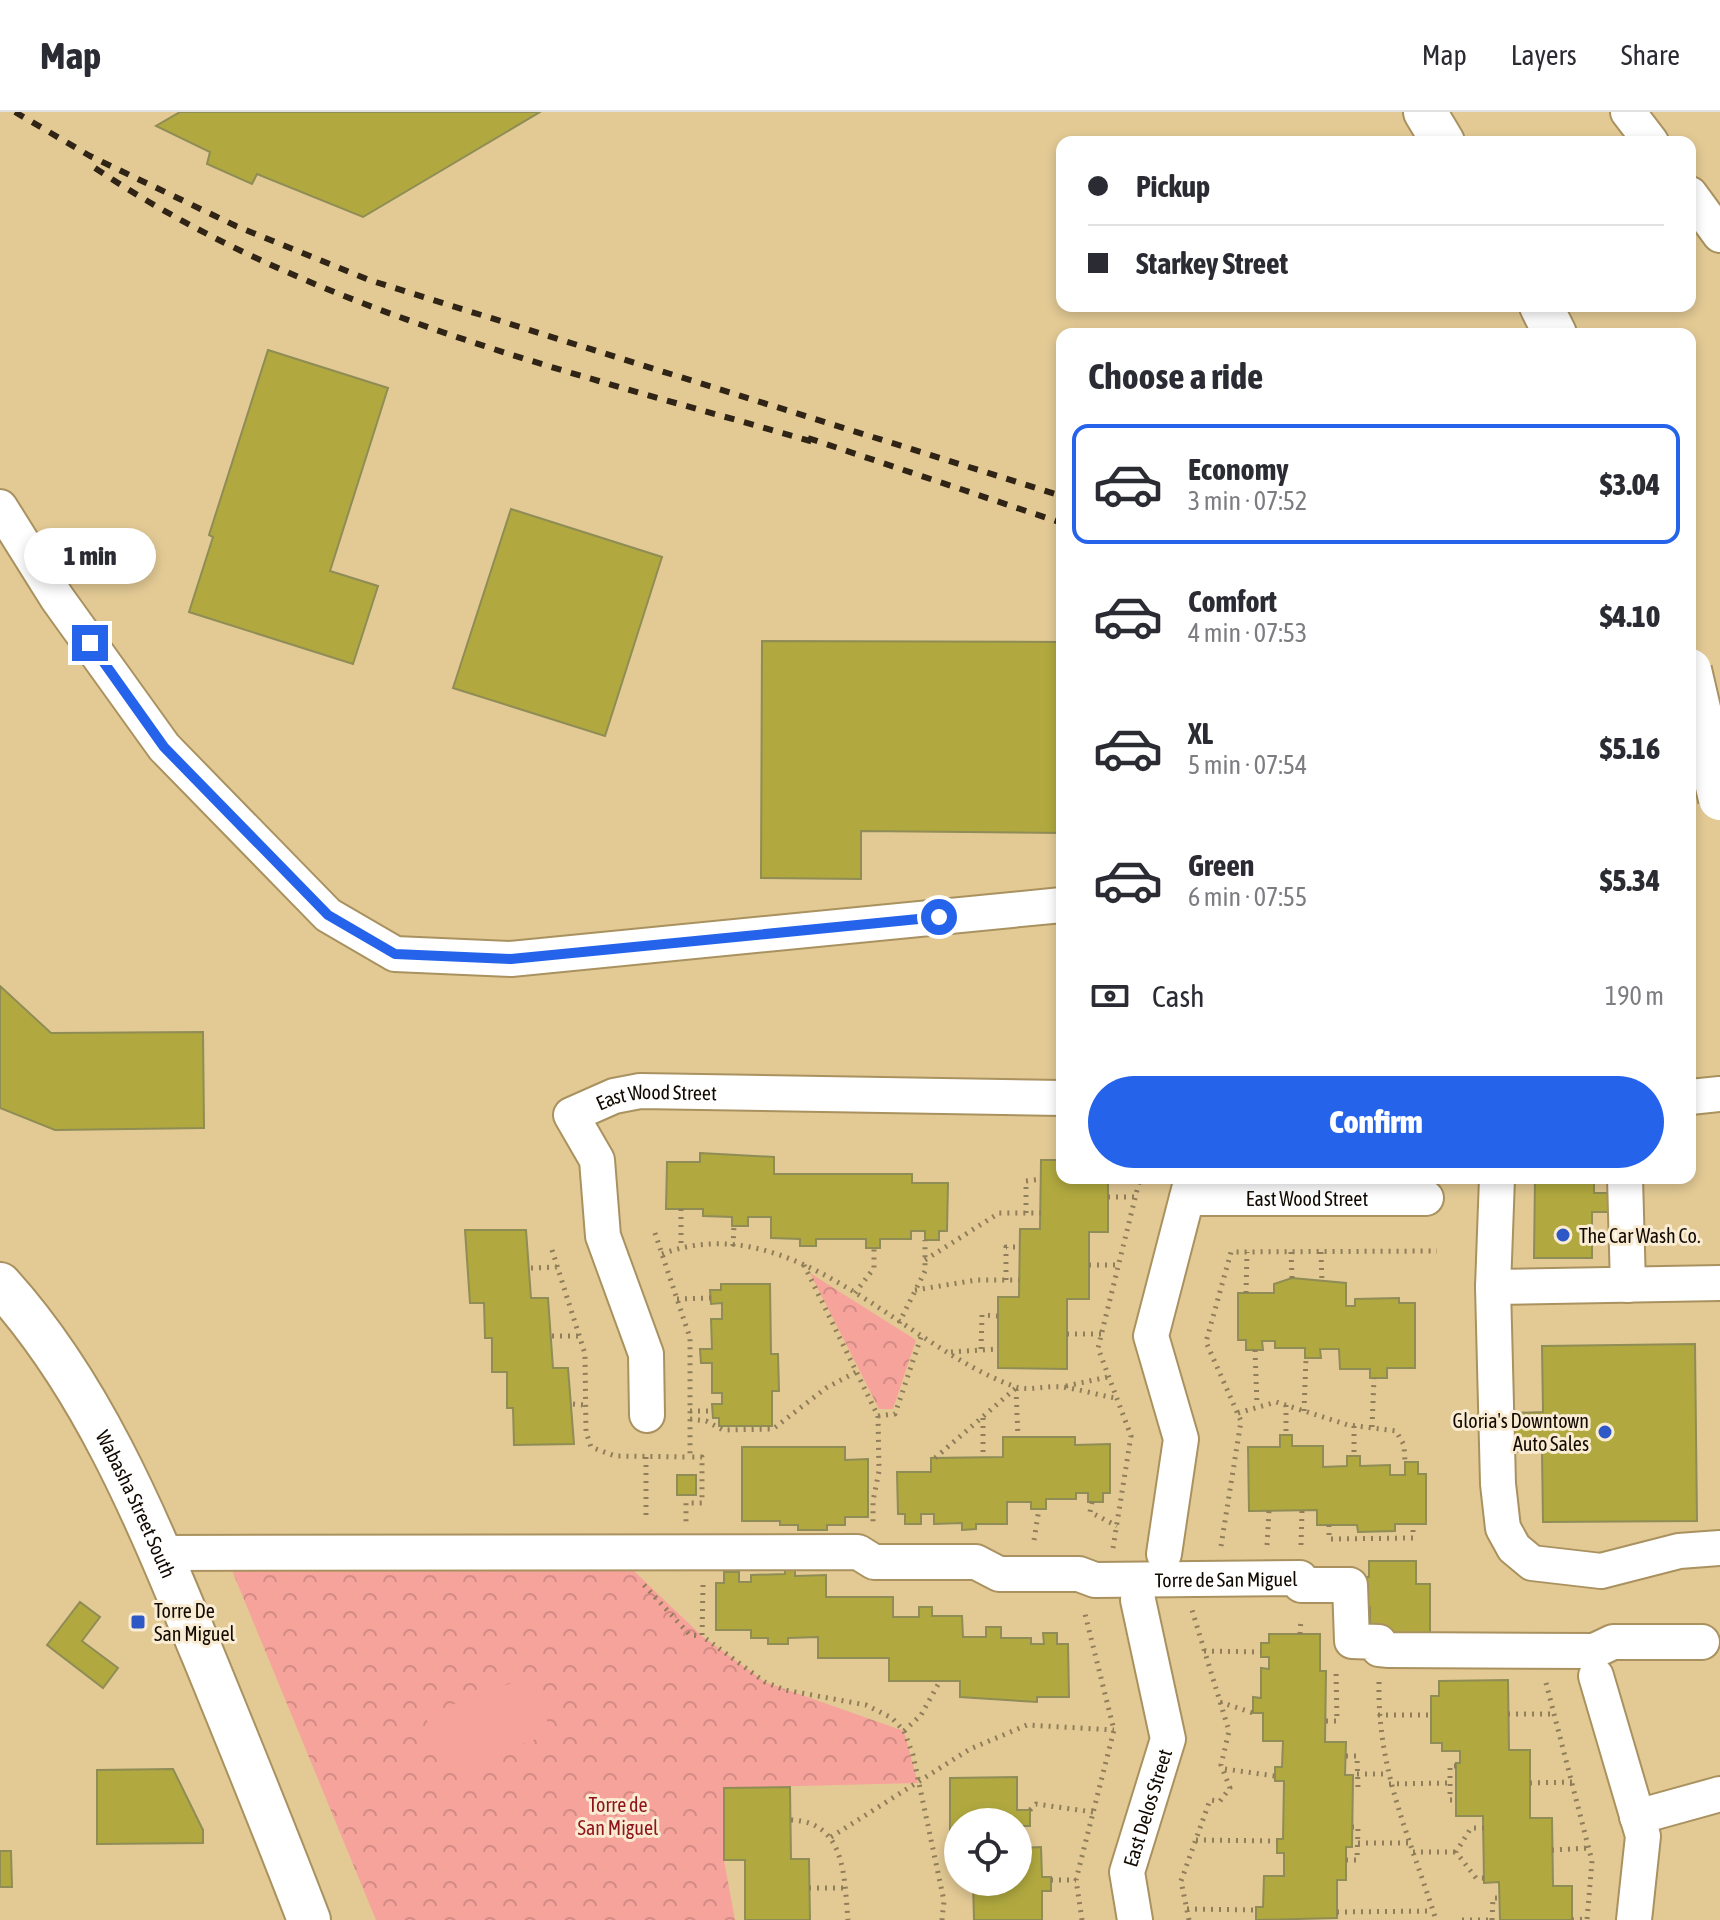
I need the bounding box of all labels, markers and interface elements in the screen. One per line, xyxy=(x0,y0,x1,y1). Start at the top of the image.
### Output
text: Map xyxy=(40,34,101,77)
text: Map xyxy=(1422,39,1467,71)
text: Layers xyxy=(1511,39,1577,71)
text: Share xyxy=(1621,39,1680,71)
text: Pickup xyxy=(1136,169,1210,203)
text: Starkey Street xyxy=(1136,246,1288,280)
text: Choose a ride xyxy=(1088,355,1263,397)
icon: car xyxy=(1092,448,1164,520)
text: Economy xyxy=(1188,452,1289,486)
text: $3.04 xyxy=(1600,467,1660,501)
text: 3 min · 07:52 xyxy=(1188,486,1307,516)
callout: 1 min xyxy=(24,527,156,583)
text: 1 min xyxy=(63,541,117,571)
icon: car xyxy=(1092,580,1164,652)
text: Comfort xyxy=(1188,584,1277,618)
text: $4.10 xyxy=(1600,599,1660,633)
text: 4 min · 07:53 xyxy=(1188,618,1307,648)
route end xyxy=(72,625,108,661)
icon: car xyxy=(1092,712,1164,784)
text: XL xyxy=(1188,716,1213,750)
text: $5.16 xyxy=(1600,731,1660,765)
text: 5 min · 07:54 xyxy=(1188,750,1307,780)
icon: car xyxy=(1092,844,1164,916)
text: Green xyxy=(1188,848,1254,882)
text: $5.34 xyxy=(1600,863,1660,897)
text: 6 min · 07:55 xyxy=(1188,882,1307,912)
route start xyxy=(921,899,957,935)
icon: cash xyxy=(1088,974,1132,1018)
text: Cash xyxy=(1152,979,1205,1013)
text: 190 m xyxy=(1605,981,1664,1011)
button: Confirm xyxy=(1088,1076,1664,1168)
street label: East Wood Street xyxy=(592,1079,717,1114)
street label: East Wood Street xyxy=(1246,1187,1368,1210)
place label: The Car Wash Co. xyxy=(1579,1224,1701,1247)
marker: The Car Wash Co. xyxy=(1554,1226,1572,1244)
place label: Gloria's Downtown Auto Sales xyxy=(1453,1409,1589,1455)
marker: Gloria's Downtown Auto Sales xyxy=(1596,1423,1614,1441)
street label: Wabasha Street South xyxy=(92,1426,181,1581)
street label: Torre de San Miguel xyxy=(1155,1567,1298,1591)
place label: Torre De San Miguel xyxy=(154,1599,235,1645)
marker: Torre De San Miguel xyxy=(129,1613,147,1631)
street label: East Delos Street xyxy=(1118,1746,1176,1869)
park label: Torre de San Miguel xyxy=(578,1793,659,1839)
map controls xyxy=(944,1808,1032,1896)
button: locate xyxy=(944,1808,1032,1896)

